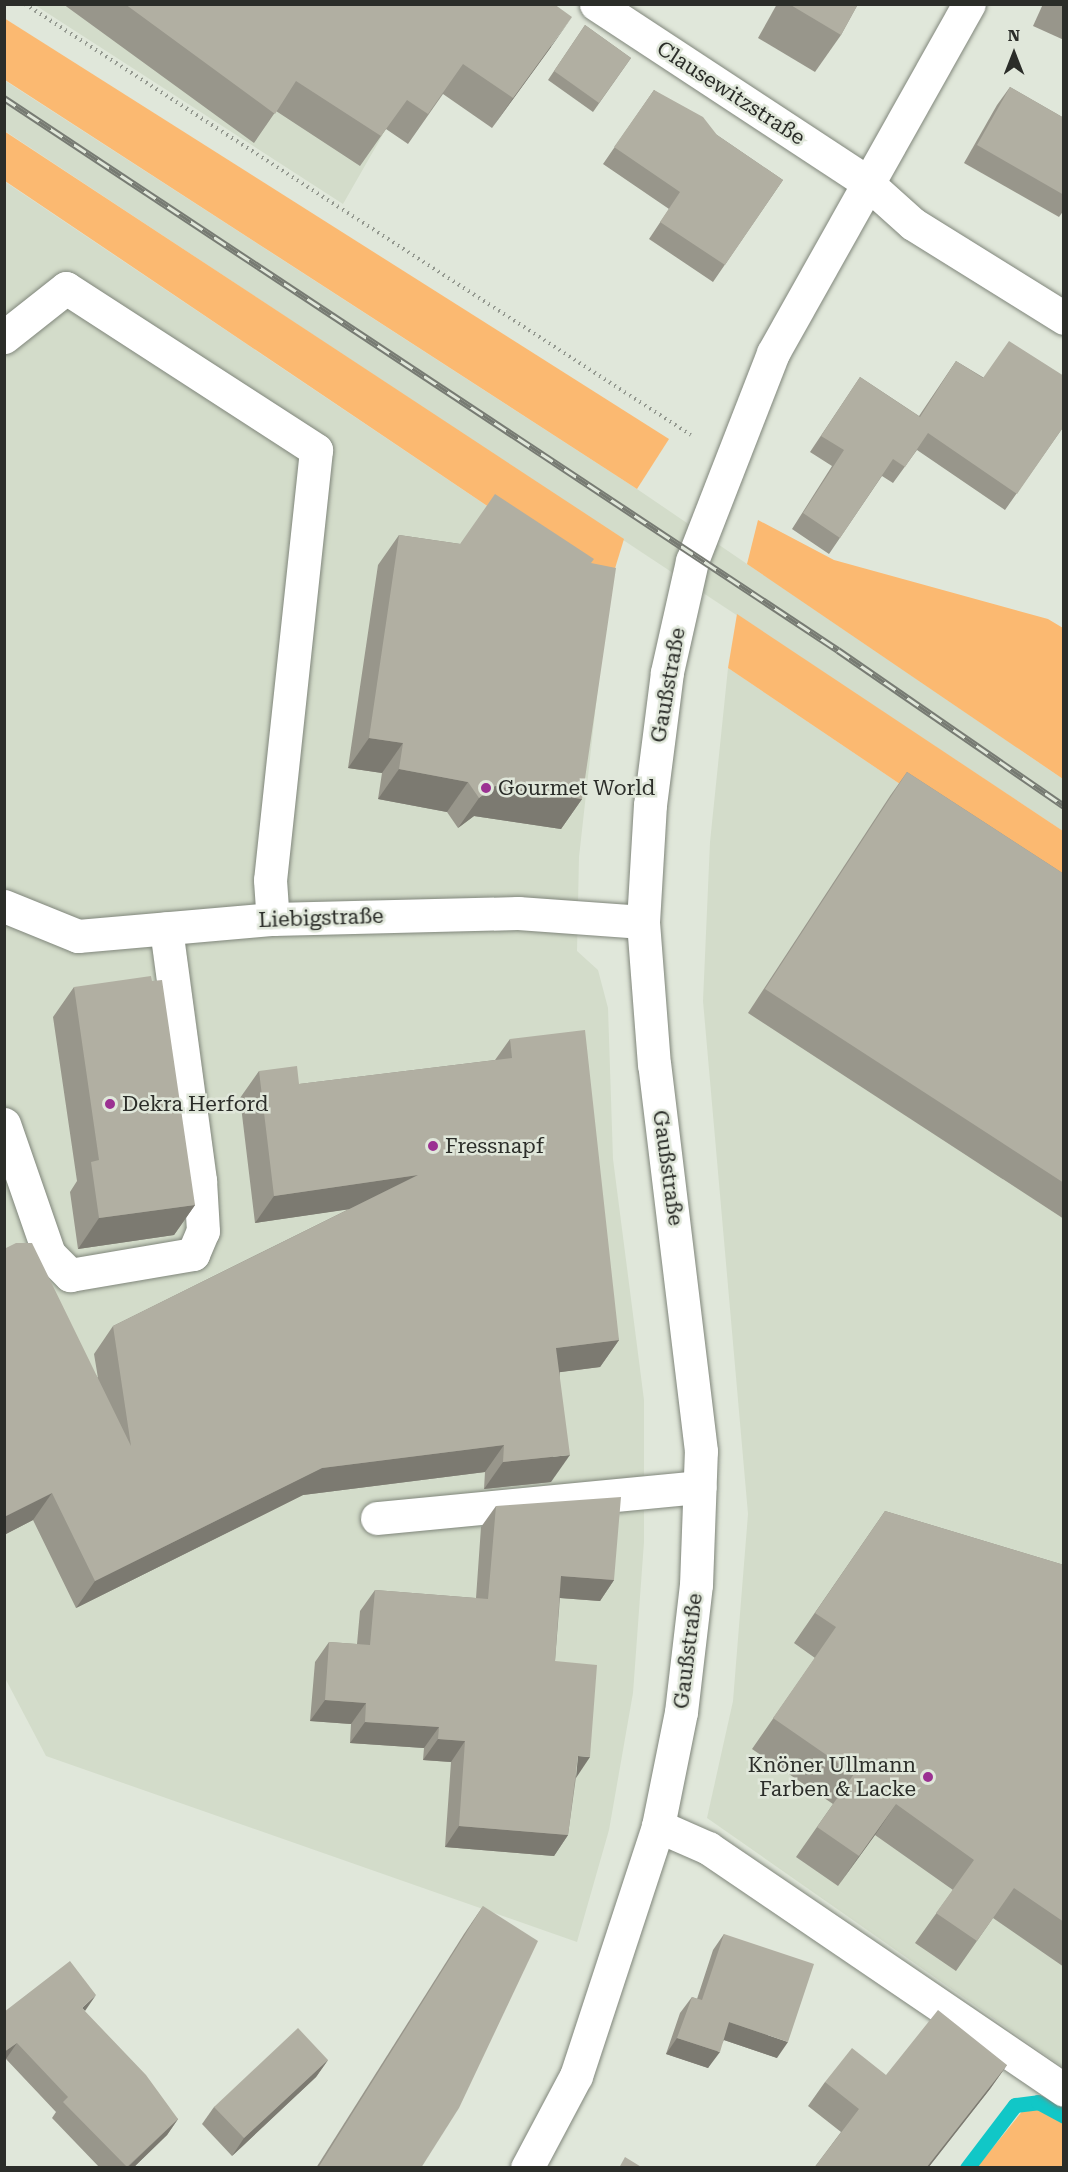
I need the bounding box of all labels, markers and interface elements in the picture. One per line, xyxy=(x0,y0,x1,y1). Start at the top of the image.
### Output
north arrow xyxy=(984,24,1044,84)
text: N xyxy=(1008,26,1020,45)
street label: Clausewitzstraße xyxy=(652,36,810,150)
street label: Gaußstraße xyxy=(645,626,691,744)
place label: Gourmet World xyxy=(498,775,655,801)
marker: Gourmet World xyxy=(479,781,493,795)
street label: Liebigstraße xyxy=(258,903,384,933)
place label: Dekra Herford xyxy=(122,1091,268,1117)
marker: Dekra Herford xyxy=(103,1097,117,1111)
street label: Gaußstraße xyxy=(647,1109,689,1227)
place label: Fressnapf xyxy=(445,1133,544,1159)
marker: Fressnapf xyxy=(426,1139,440,1153)
street label: Gaußstraße xyxy=(668,1592,708,1710)
place label: Knöner Ullmann Farben & Lacke xyxy=(748,1752,916,1802)
marker: Knöner Ullmann Farben & Lacke xyxy=(921,1770,935,1784)

